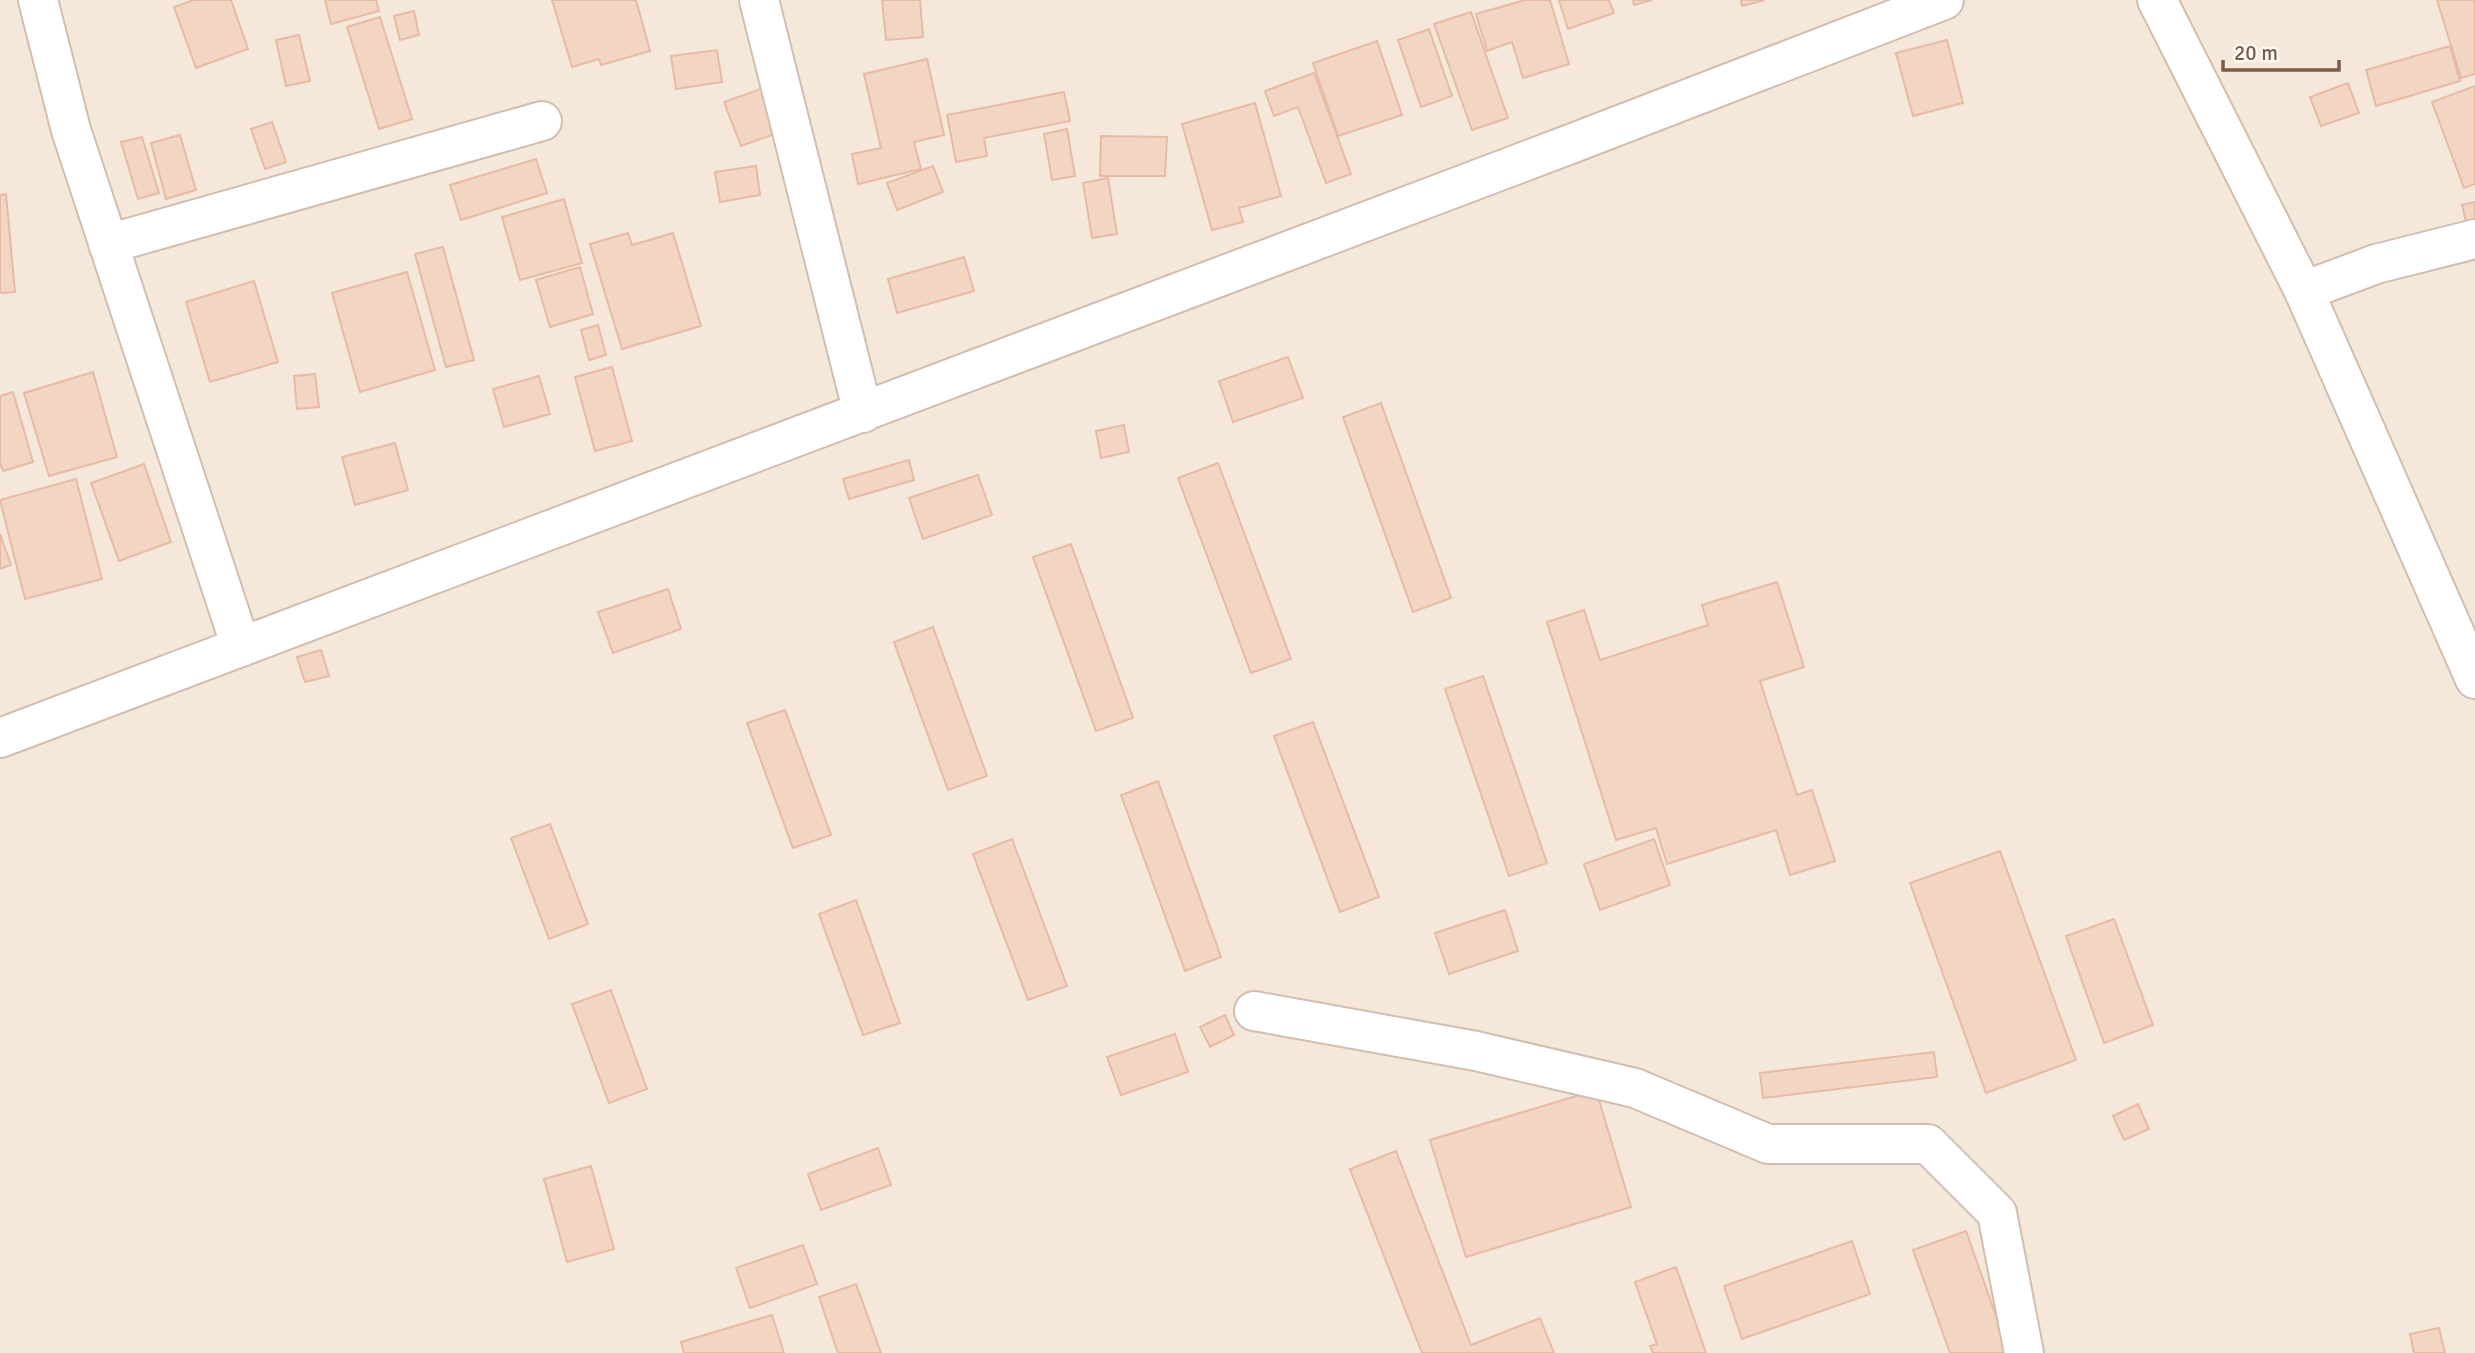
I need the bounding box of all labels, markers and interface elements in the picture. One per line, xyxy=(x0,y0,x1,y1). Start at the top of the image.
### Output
scale bar xyxy=(2223,28,2338,72)
text: 20 m xyxy=(2234,40,2278,66)

